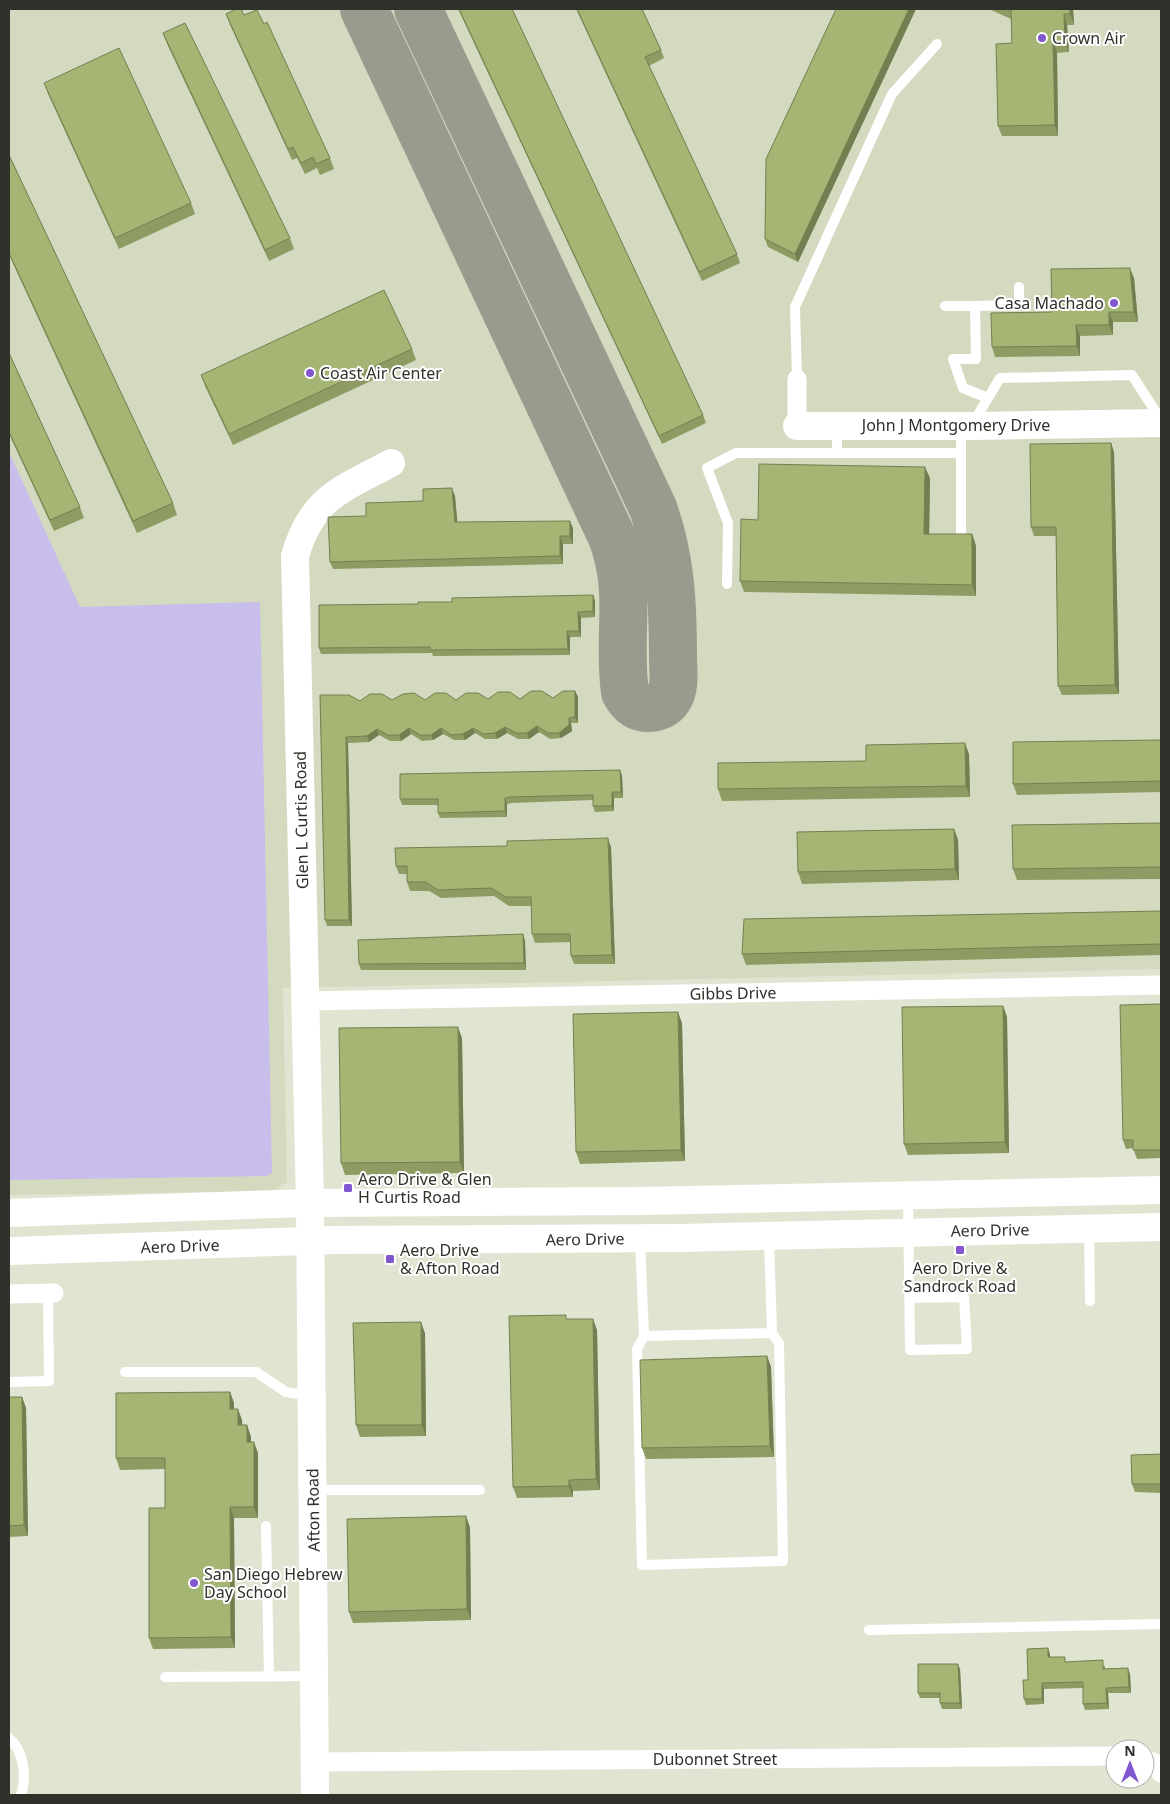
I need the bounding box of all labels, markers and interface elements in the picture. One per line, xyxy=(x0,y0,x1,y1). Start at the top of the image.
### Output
place label: Crown Air xyxy=(1052,27,1126,49)
marker: Crown Air xyxy=(1036,32,1048,44)
place label: Casa Machado xyxy=(995,292,1104,314)
marker: Casa Machado xyxy=(1108,297,1120,309)
place label: Coast Air Center xyxy=(320,362,442,384)
marker: Coast Air Center xyxy=(304,367,316,379)
street label: John J Montgomery Drive xyxy=(860,414,1050,436)
street label: Glen L Curtis Road xyxy=(289,751,313,889)
street label: Gibbs Drive xyxy=(689,981,777,1005)
place label: Aero Drive & Glen H Curtis Road xyxy=(358,1168,492,1208)
marker: Aero Drive & Glen H Curtis Road xyxy=(342,1182,354,1194)
street label: Aero Drive xyxy=(950,1218,1030,1242)
street label: Aero Drive xyxy=(545,1227,625,1251)
street label: Aero Drive xyxy=(140,1234,220,1258)
place label: Aero Drive & Afton Road xyxy=(400,1239,500,1279)
marker: Aero Drive & Sandrock Road xyxy=(954,1244,966,1256)
marker: Aero Drive & Afton Road xyxy=(384,1253,396,1265)
place label: Aero Drive & Sandrock Road xyxy=(904,1257,1016,1297)
street label: Afton Road xyxy=(301,1468,325,1552)
place label: San Diego Hebrew Day School xyxy=(204,1563,343,1603)
marker: San Diego Hebrew Day School xyxy=(188,1577,200,1589)
north arrow xyxy=(1105,1739,1155,1789)
text: N xyxy=(1124,1741,1136,1760)
street label: Dubonnet Street xyxy=(653,1748,777,1770)

